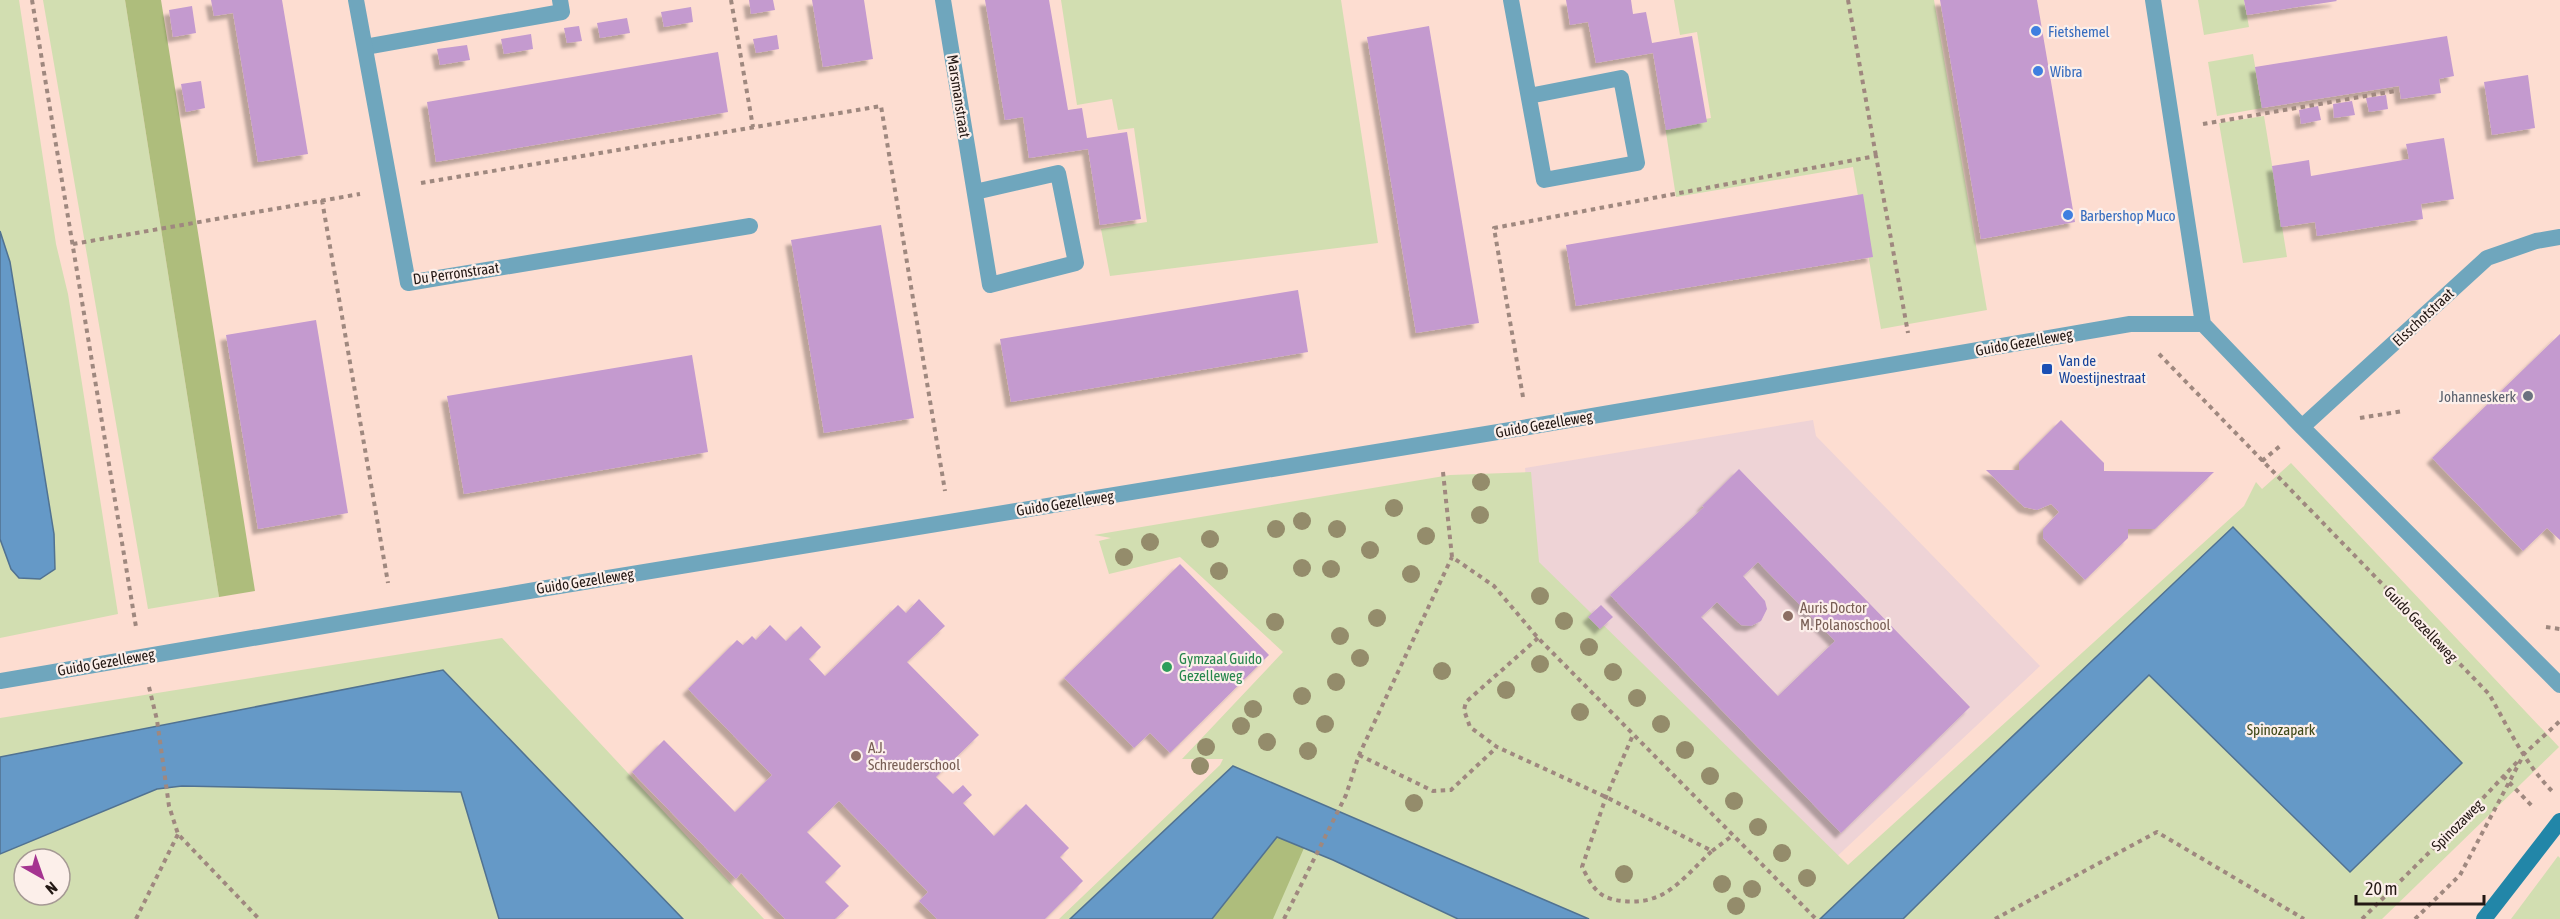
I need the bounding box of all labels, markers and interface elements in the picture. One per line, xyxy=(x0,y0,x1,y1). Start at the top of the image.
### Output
place label: Fietshemel xyxy=(2048,23,2110,40)
marker: Fietshemel xyxy=(2029,24,2043,38)
street label: Marsmanstraat xyxy=(944,53,974,139)
place label: Wibra xyxy=(2050,63,2083,80)
marker: Wibra xyxy=(2031,64,2045,78)
place label: Barbershop Muco xyxy=(2080,207,2176,224)
marker: Barbershop Muco xyxy=(2061,208,2075,222)
street label: Du Perronstraat xyxy=(412,259,500,287)
street label: Elsschotstraat xyxy=(2389,284,2457,350)
street label: Guido Gezelleweg xyxy=(1974,325,2074,359)
place label: Van de Woestijnestraat xyxy=(2059,352,2146,386)
marker: Van de Woestijnestraat xyxy=(2040,362,2054,376)
place label: Johanneskerk xyxy=(2439,388,2516,405)
marker: Johanneskerk xyxy=(2521,389,2535,403)
street label: Guido Gezelleweg xyxy=(1494,407,1594,441)
street label: Guido Gezelleweg xyxy=(1015,487,1115,519)
street label: Guido Gezelleweg xyxy=(535,565,635,597)
street label: Guido Gezelleweg xyxy=(2381,583,2462,666)
place label: Auris Doctor M. Polanoschool xyxy=(1800,599,1891,633)
marker: Auris Doctor M. Polanoschool xyxy=(1781,609,1795,623)
street label: Guido Gezelleweg xyxy=(56,645,156,679)
place label: Gymzaal Guido Gezelleweg xyxy=(1179,650,1262,684)
marker: Gymzaal Guido Gezelleweg xyxy=(1160,660,1174,674)
park label: Spinozapark xyxy=(2247,721,2316,738)
place label: A.J. Schreuderschool xyxy=(868,739,960,773)
marker: A.J. Schreuderschool xyxy=(849,749,863,763)
street label: Spinozaweg xyxy=(2428,795,2487,854)
north arrow xyxy=(12,847,72,907)
scale bar xyxy=(2356,868,2484,906)
text: 20 m xyxy=(2365,878,2397,899)
text: N xyxy=(42,879,61,898)

